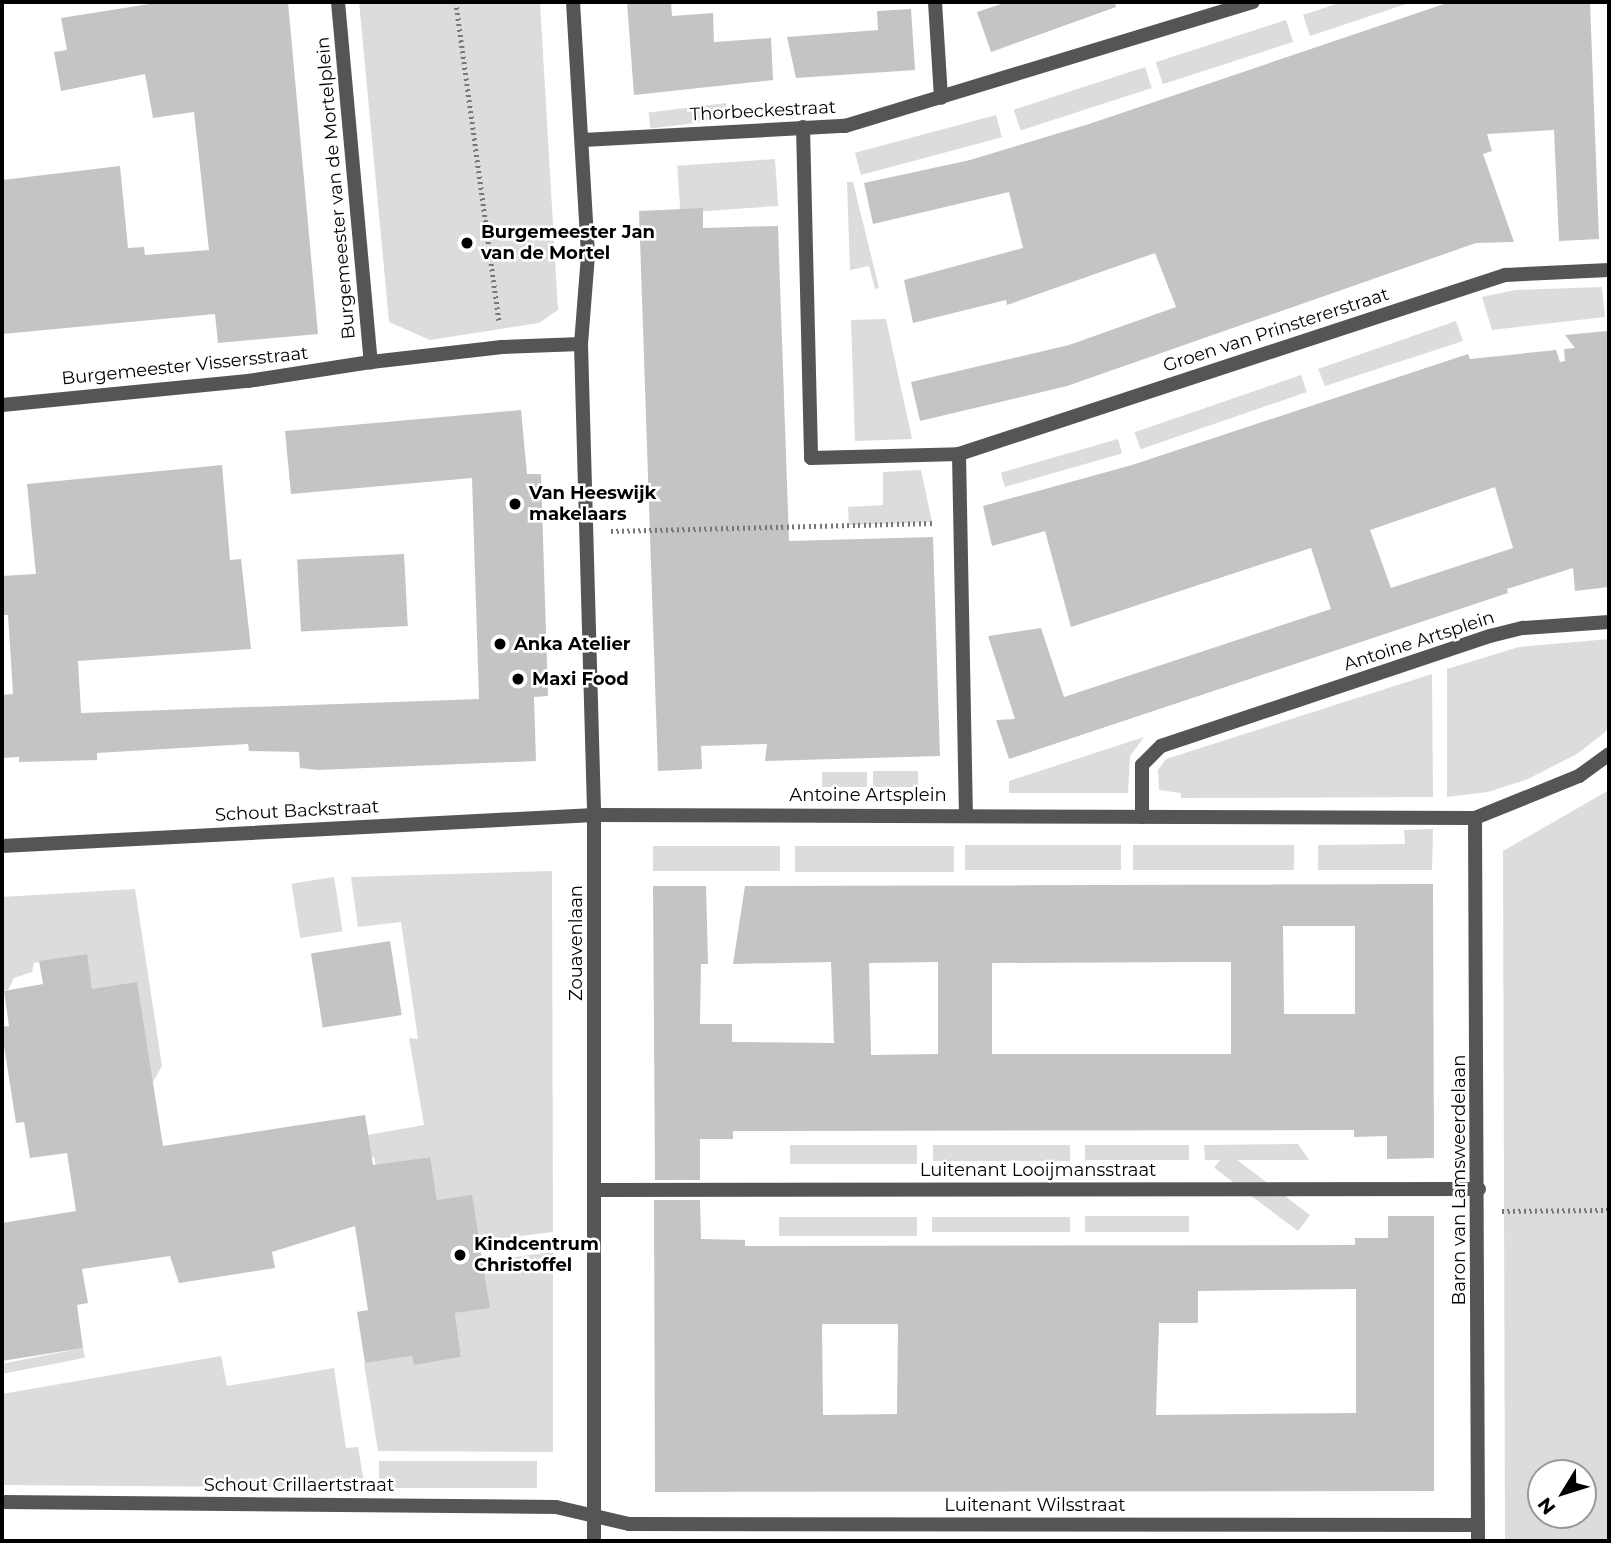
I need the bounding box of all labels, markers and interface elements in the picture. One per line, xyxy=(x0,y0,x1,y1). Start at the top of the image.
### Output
street label: Burgemeester van de Mortelplein xyxy=(312,36,360,340)
street label: Thorbeckestraat xyxy=(689,96,837,126)
place label: Burgemeester Jan van de Mortel xyxy=(481,222,655,264)
marker: Burgemeester Jan van de Mortel xyxy=(459,235,475,251)
street label: Groen van Prinstererstraat xyxy=(1160,283,1392,377)
street label: Burgemeester Vissersstraat xyxy=(61,342,309,390)
place label: Van Heeswijk makelaars xyxy=(529,483,656,526)
marker: Van Heeswijk makelaars xyxy=(507,496,523,512)
street label: Antoine Artsplein xyxy=(1341,606,1497,676)
place label: Anka Atelier xyxy=(514,633,631,655)
marker: Anka Atelier xyxy=(492,636,508,652)
place label: Maxi Food xyxy=(532,668,629,690)
marker: Maxi Food xyxy=(510,671,526,687)
street label: Antoine Artsplein xyxy=(789,784,947,806)
street label: Schout Backstraat xyxy=(214,796,380,826)
street label: Zouavenlaan xyxy=(565,885,587,1001)
street label: Baron van Lamsweerdelaan xyxy=(1448,1055,1470,1305)
street label: Luitenant Looijmansstraat xyxy=(920,1159,1156,1181)
place label: Kindcentrum Christoffel xyxy=(474,1234,599,1276)
marker: Kindcentrum Christoffel xyxy=(452,1247,468,1263)
north arrow xyxy=(1527,1459,1597,1529)
street label: Schout Crillaertstraat xyxy=(204,1474,394,1496)
text: N xyxy=(1533,1493,1560,1519)
street label: Luitenant Wilsstraat xyxy=(944,1494,1126,1516)

